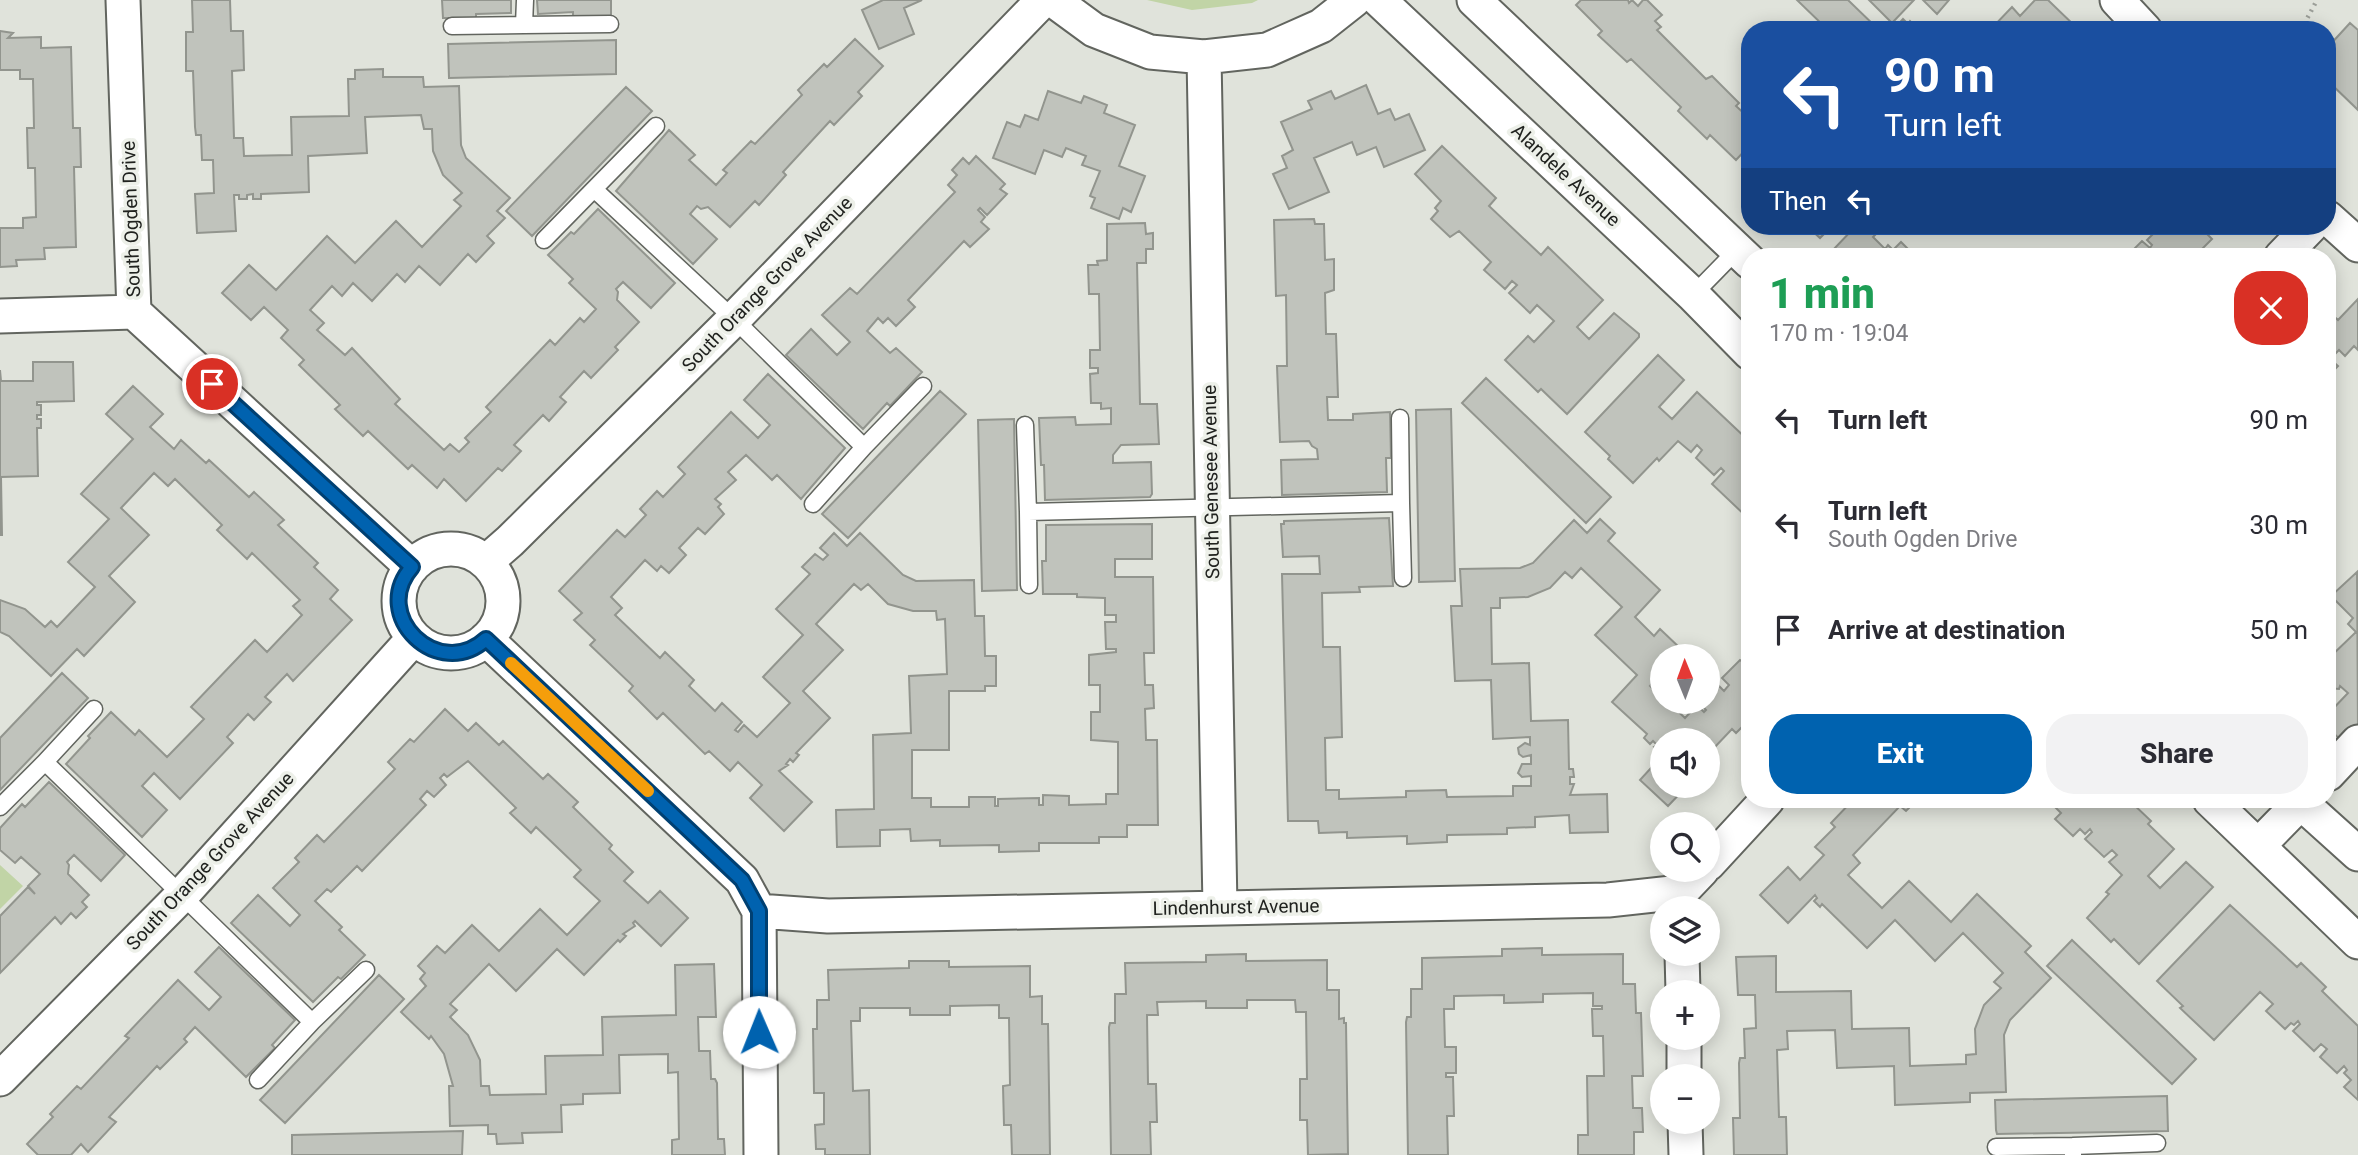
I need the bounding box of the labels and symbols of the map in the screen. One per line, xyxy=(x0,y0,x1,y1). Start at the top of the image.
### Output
street label: Alandele Avenue xyxy=(1507,119,1625,231)
street label: South Ogden Drive xyxy=(117,140,145,298)
street label: South Orange Grove Avenue xyxy=(677,191,857,377)
pin xyxy=(182,354,242,414)
street label: South Genesee Avenue xyxy=(1198,385,1224,579)
north arrow xyxy=(1650,644,1720,714)
street label: South Orange Grove Avenue xyxy=(121,767,299,955)
street label: Lindenhurst Avenue xyxy=(1152,894,1320,920)
position arrow xyxy=(722,995,796,1069)

